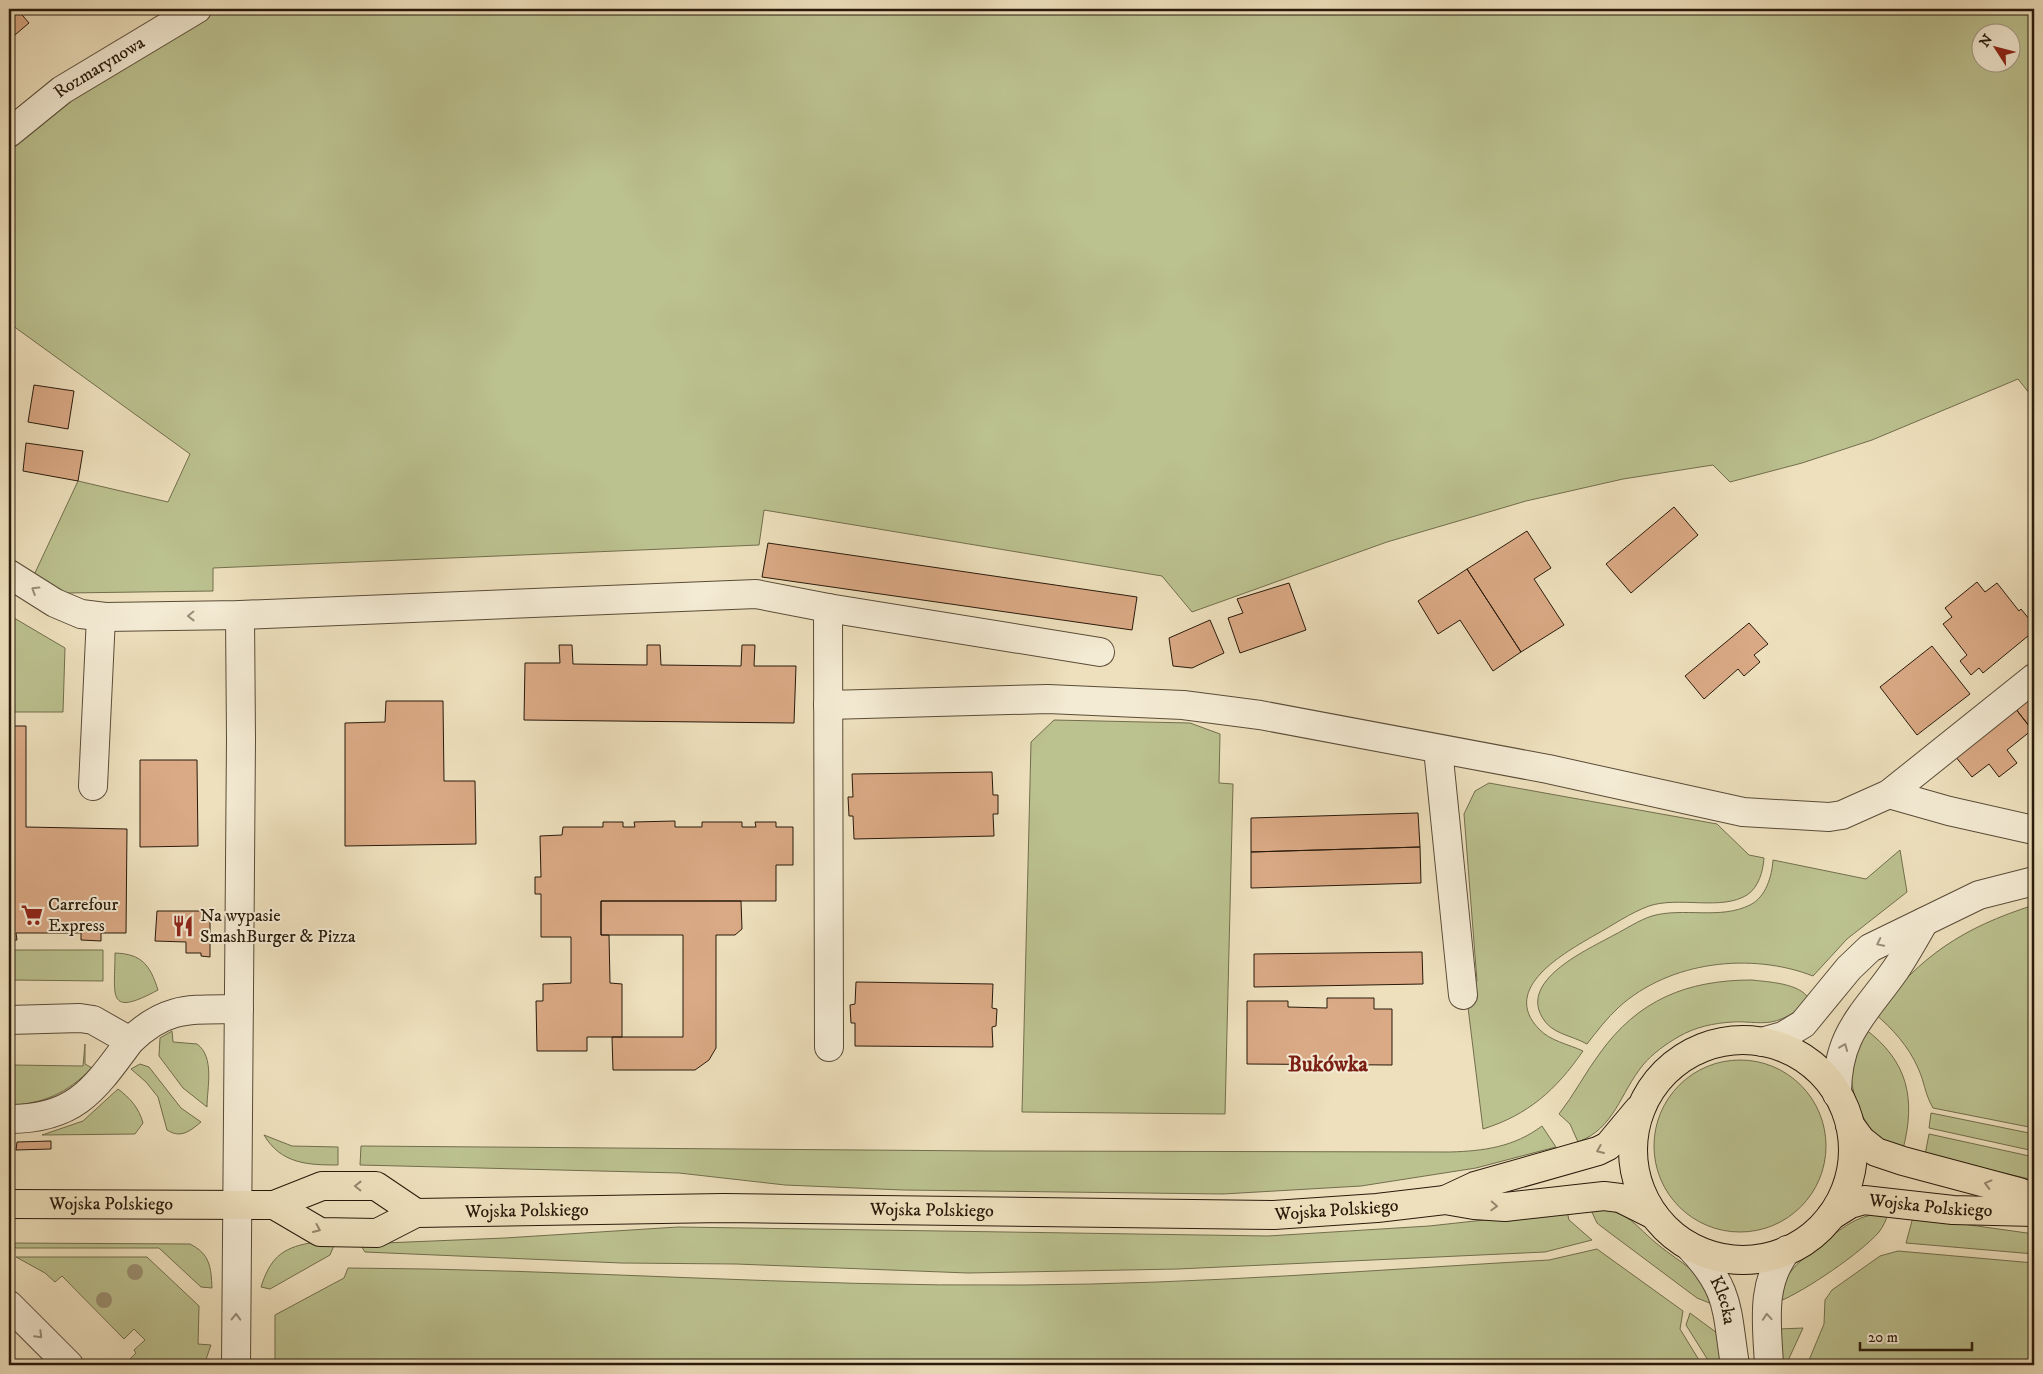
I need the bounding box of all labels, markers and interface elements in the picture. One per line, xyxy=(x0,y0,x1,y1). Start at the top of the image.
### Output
north arrow xyxy=(1970,22,2020,72)
text: N xyxy=(1976,31,1997,51)
street label: Rozmarynowa xyxy=(49,32,149,103)
one-way arrow xyxy=(31,587,40,597)
one-way arrow xyxy=(187,610,195,621)
place label: Carrefour Express xyxy=(48,894,119,937)
supermarket icon: Carrefour Express xyxy=(19,902,45,928)
place label: Na wypasie SmashBurger & Pizza xyxy=(200,905,356,948)
restaurant icon: Na wypasie SmashBurger & Pizza xyxy=(170,913,196,939)
one-way arrow xyxy=(1877,937,1886,947)
one-way arrow xyxy=(1838,1043,1848,1052)
district label: Bukówka xyxy=(1288,1051,1369,1078)
one-way arrow xyxy=(1596,1143,1605,1154)
one-way arrow xyxy=(1984,1179,1992,1189)
one-way arrow xyxy=(354,1181,362,1191)
street label: Wojska Polskiego xyxy=(1867,1190,1993,1222)
street label: Wojska Polskiego xyxy=(48,1193,173,1216)
street label: Wojska Polskiego xyxy=(1273,1195,1400,1226)
street label: Wojska Polskiego xyxy=(464,1199,589,1223)
street label: Wojska Polskiego xyxy=(869,1199,994,1222)
one-way arrow xyxy=(1490,1200,1498,1211)
one-way arrow xyxy=(312,1222,321,1233)
street label: Klecka xyxy=(1704,1272,1740,1326)
one-way arrow xyxy=(231,1312,242,1320)
one-way arrow xyxy=(1762,1312,1773,1320)
scale bar xyxy=(1860,1319,1973,1351)
text: 20 m xyxy=(1868,1328,1898,1347)
one-way arrow xyxy=(33,1330,42,1339)

